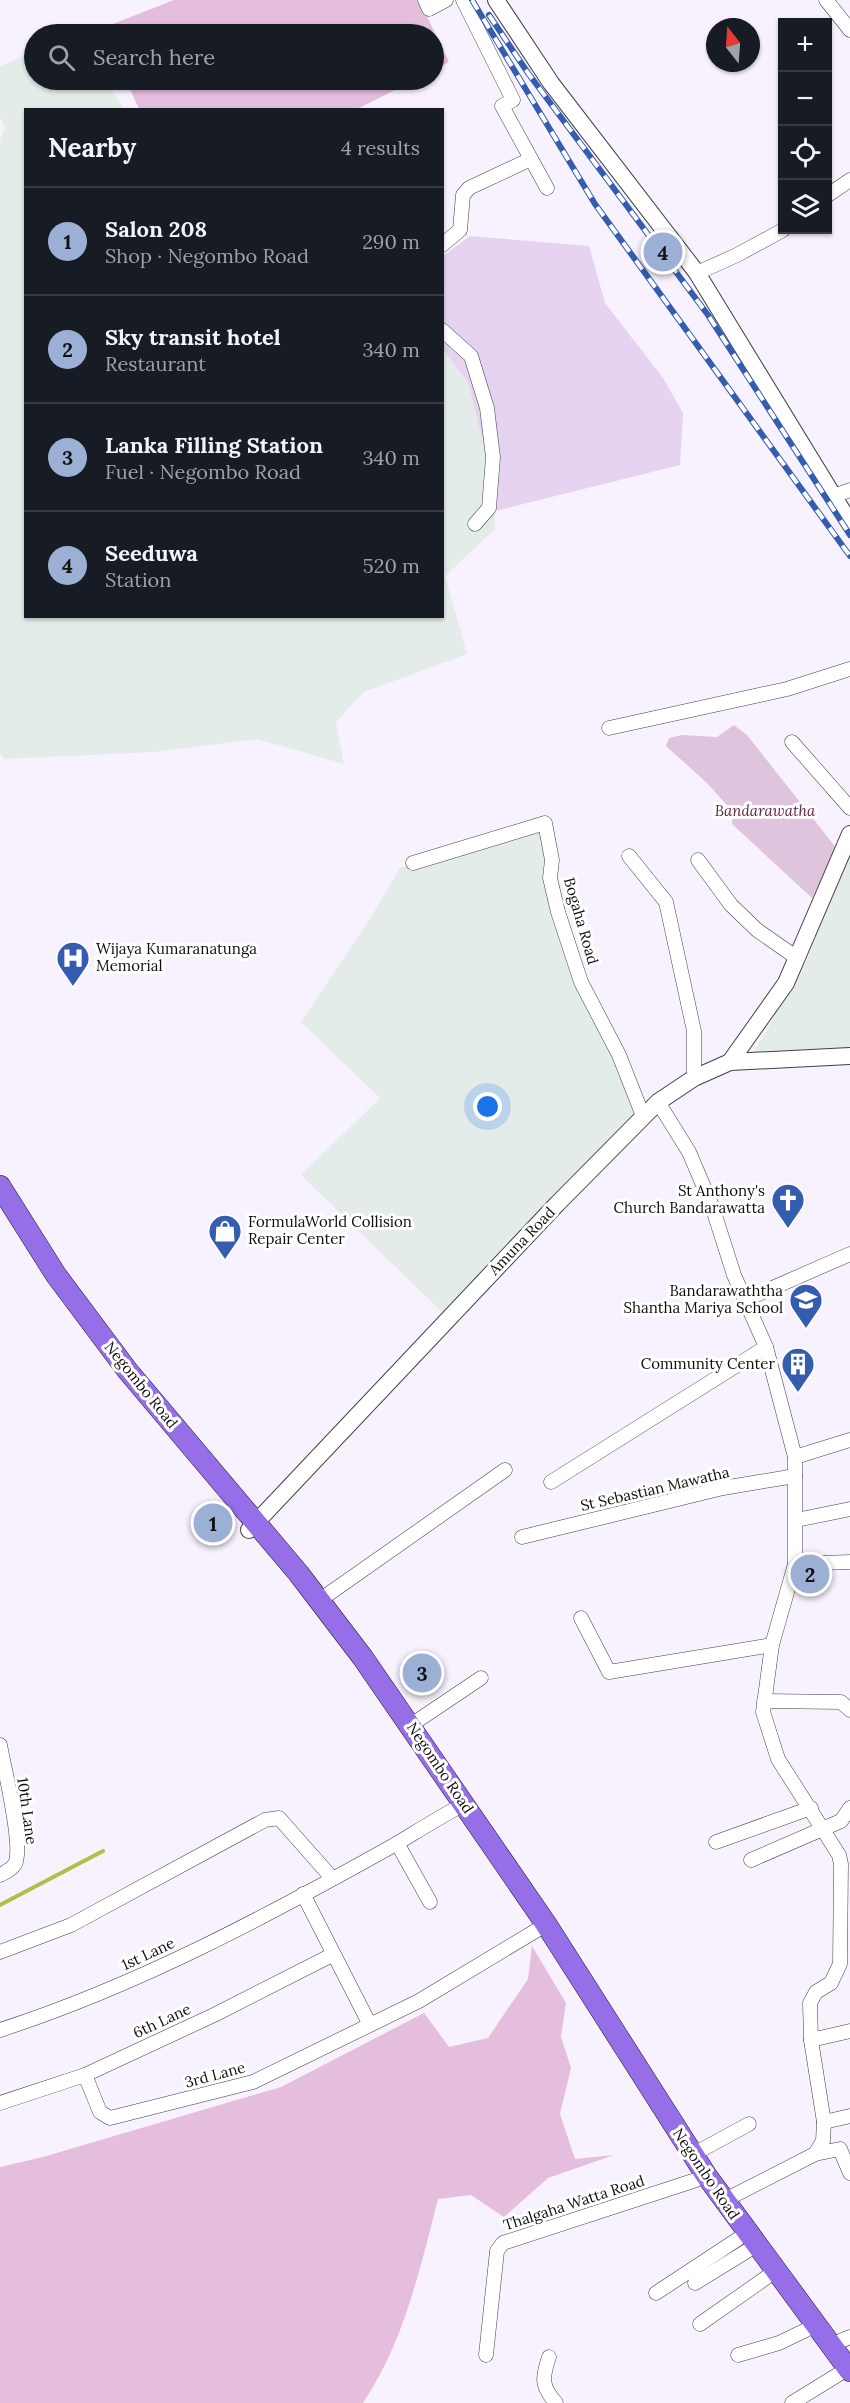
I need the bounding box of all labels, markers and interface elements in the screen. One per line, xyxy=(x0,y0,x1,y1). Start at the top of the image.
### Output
north arrow xyxy=(706,18,760,72)
map controls xyxy=(778,18,832,234)
button: + xyxy=(778,18,832,72)
search box xyxy=(24,24,444,90)
icon: search xyxy=(45,41,78,74)
text: Search here xyxy=(93,43,215,71)
button: − xyxy=(778,72,832,126)
button: locate xyxy=(778,126,832,180)
text: Nearby xyxy=(48,131,136,164)
text: 4 results xyxy=(341,135,420,160)
button: layers xyxy=(778,180,832,234)
text: Salon 208 xyxy=(105,215,207,243)
text: 1 xyxy=(63,229,72,254)
text: 290 m xyxy=(362,229,420,254)
pin: 4 xyxy=(644,230,682,274)
text: Shop · Negombo Road xyxy=(105,243,309,268)
text: Sky transit hotel xyxy=(105,323,281,351)
text: 2 xyxy=(62,337,73,362)
text: 340 m xyxy=(362,337,420,362)
text: Restaurant xyxy=(105,351,206,376)
text: Lanka Filling Station xyxy=(105,431,323,459)
text: 3 xyxy=(62,445,73,470)
text: 340 m xyxy=(362,445,420,470)
text: Fuel · Negombo Road xyxy=(105,459,301,484)
text: Seeduwa xyxy=(105,539,198,567)
text: 4 xyxy=(62,553,73,578)
text: 520 m xyxy=(363,553,420,578)
text: Station xyxy=(105,567,171,592)
park label: Bandarawatha xyxy=(715,801,816,820)
street label: Bogaha Road xyxy=(560,875,603,967)
place label: Wijaya Kumaranatunga Memorial xyxy=(96,939,257,975)
hospital icon: Wijaya Kumaranatunga Memorial xyxy=(55,940,91,987)
your location xyxy=(473,1092,502,1121)
place label: St Anthony's Church Bandarawatta xyxy=(613,1181,765,1217)
church icon: St Anthony's Church Bandarawatta xyxy=(770,1182,806,1229)
street label: Amuna Road xyxy=(484,1203,559,1279)
place label: FormulaWorld Collision Repair Center xyxy=(248,1212,412,1248)
shop icon: FormulaWorld Collision Repair Center xyxy=(207,1213,243,1260)
place label: Bandarawaththa Shantha Mariya School xyxy=(623,1281,783,1317)
school or university icon: Bandarawaththa Shantha Mariya School xyxy=(788,1282,824,1329)
street label: Negombo Road xyxy=(101,1337,182,1432)
building icon: Community Center xyxy=(780,1346,816,1393)
place label: Community Center xyxy=(641,1354,776,1373)
street label: St Sebastian Mawatha xyxy=(579,1462,732,1515)
pin: 1 xyxy=(194,1500,232,1546)
pin: 2 xyxy=(790,1552,830,1596)
pin: 3 xyxy=(402,1650,442,1696)
street label: Negombo Road xyxy=(403,1718,478,1817)
street label: 10th Lane xyxy=(13,1776,42,1846)
street label: 1st Lane xyxy=(118,1933,177,1974)
street label: 6th Lane xyxy=(130,1999,194,2042)
street label: 3rd Lane xyxy=(183,2057,247,2092)
street label: Negombo Road xyxy=(669,2124,744,2223)
street label: Thalgaha Watta Road xyxy=(501,2171,647,2234)

